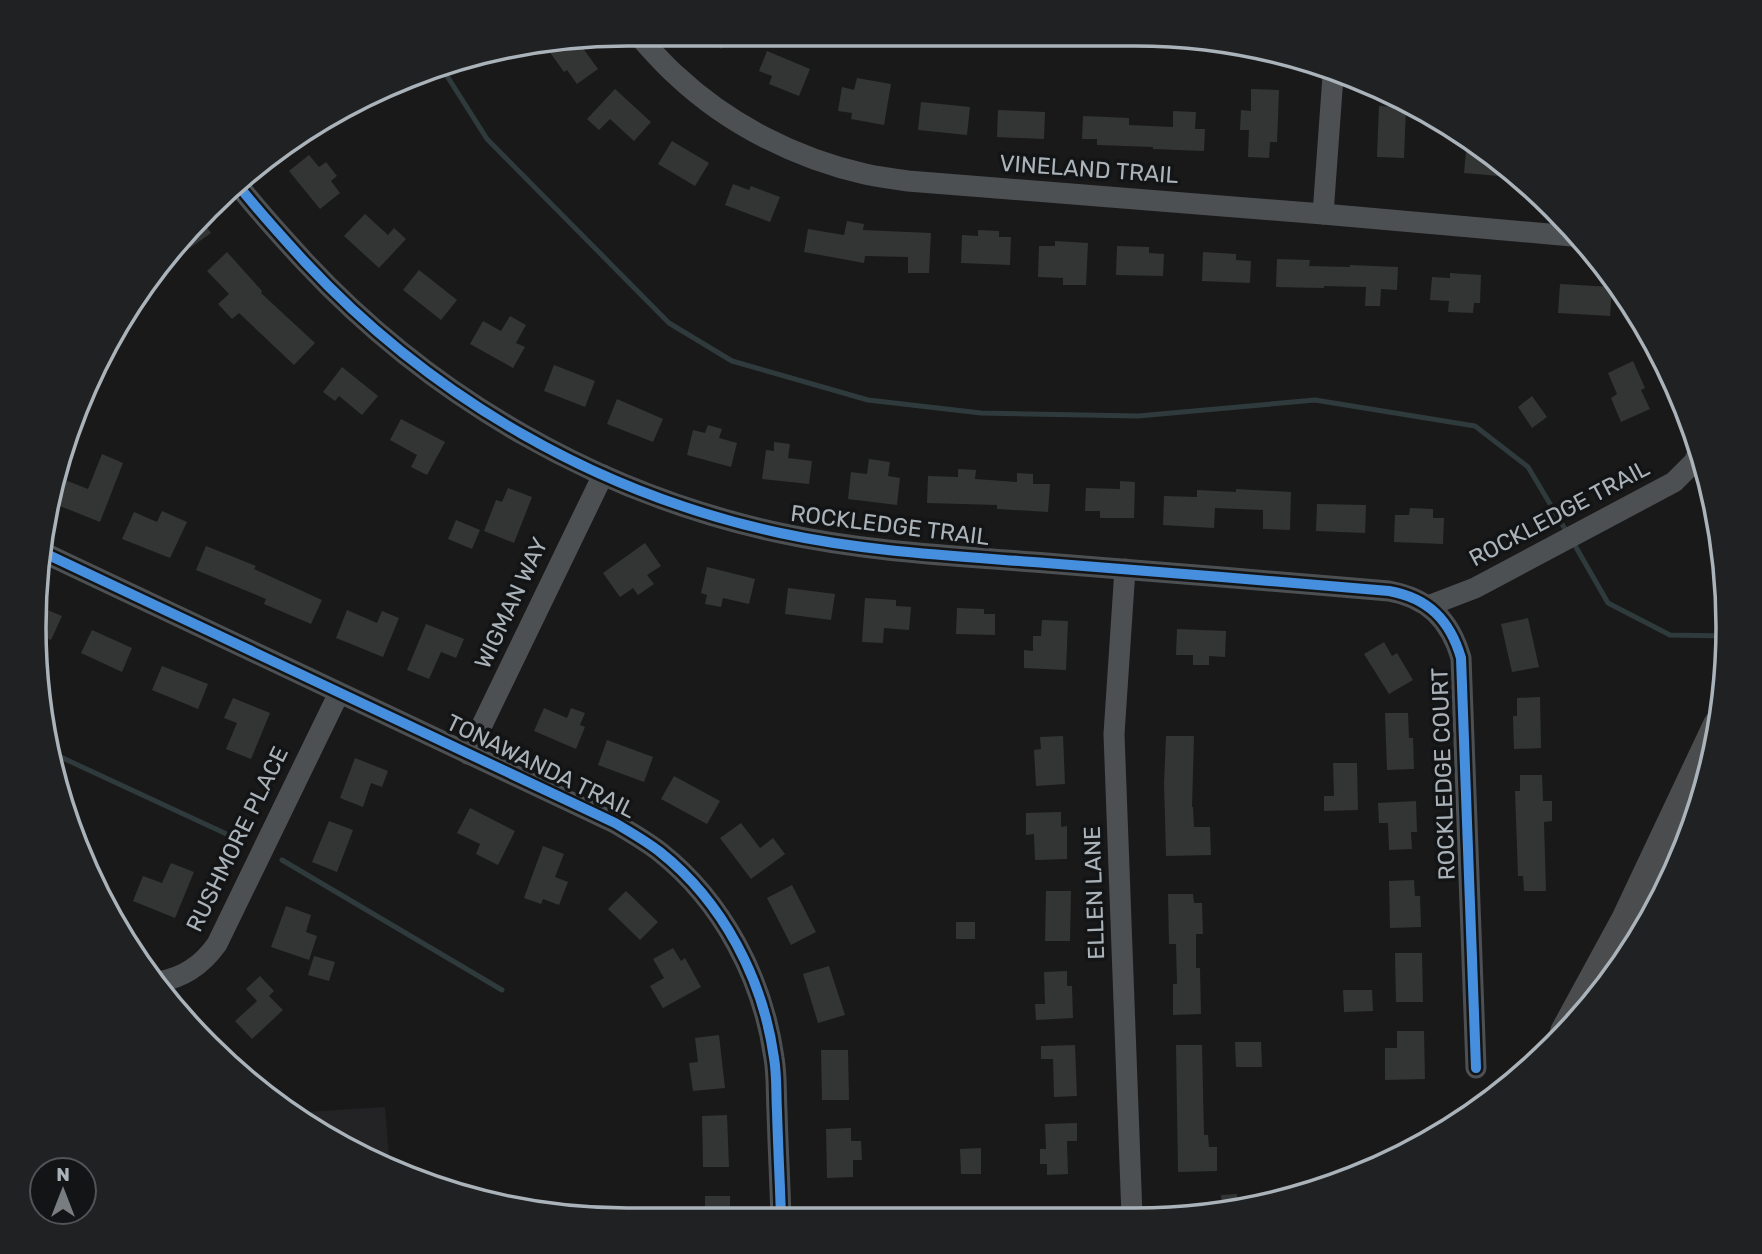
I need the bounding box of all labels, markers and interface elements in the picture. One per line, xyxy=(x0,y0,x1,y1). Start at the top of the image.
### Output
street label: VINELAND TRAIL xyxy=(998,149,1180,189)
street label: ROCKLEDGE TRAIL xyxy=(1464,454,1654,572)
street label: ROCKLEDGE TRAIL xyxy=(789,499,991,551)
street label: WIGMAN WAY xyxy=(468,533,554,673)
street label: ROCKLEDGE COURT xyxy=(1425,667,1461,881)
street label: TONAWANDA TRAIL xyxy=(442,708,640,824)
street label: RUSHMORE PLACE xyxy=(180,742,294,936)
street label: ELLEN LANE xyxy=(1078,826,1110,960)
north arrow xyxy=(28,1156,98,1226)
text: N xyxy=(56,1163,70,1186)

